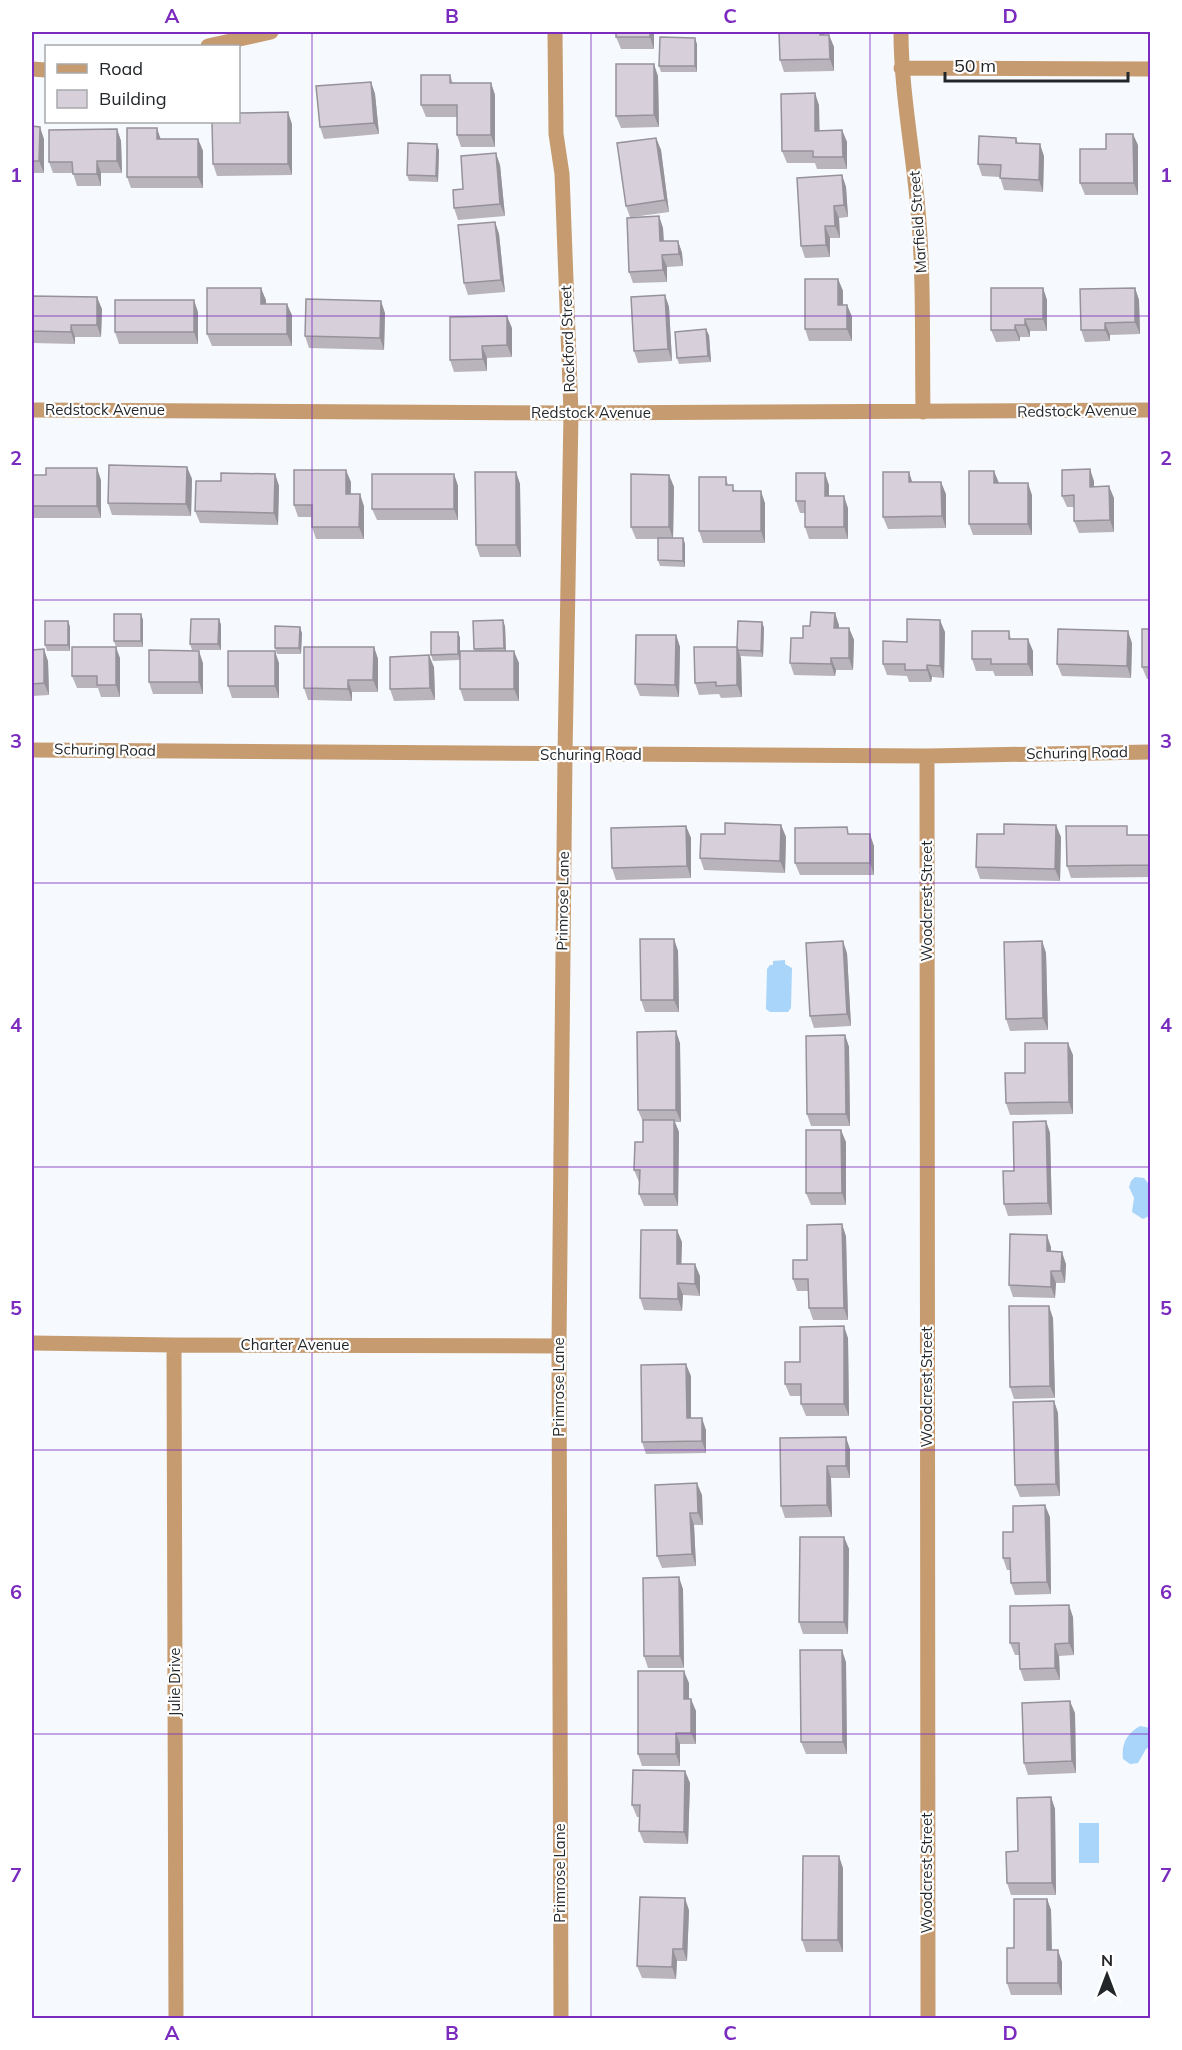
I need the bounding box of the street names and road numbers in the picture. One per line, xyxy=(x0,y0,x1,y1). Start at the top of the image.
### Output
street label: Marfield Street xyxy=(904,170,931,274)
street label: Rockford Street xyxy=(556,285,579,393)
street label: Redstock Avenue xyxy=(45,400,165,419)
street label: Redstock Avenue xyxy=(1017,400,1137,421)
street label: Redstock Avenue xyxy=(531,403,651,422)
street label: Schuring Road xyxy=(54,739,156,760)
street label: Schuring Road xyxy=(1026,742,1128,763)
street label: Schuring Road xyxy=(540,745,642,764)
street label: Woodcrest Street xyxy=(917,841,936,961)
street label: Primrose Lane xyxy=(552,851,573,951)
street label: Woodcrest Street xyxy=(917,1327,936,1447)
street label: Charter Avenue xyxy=(241,1335,349,1354)
street label: Primrose Lane xyxy=(549,1337,568,1437)
street label: Julie Drive xyxy=(165,1647,184,1717)
street label: Woodcrest Street xyxy=(917,1813,936,1933)
street label: Primrose Lane xyxy=(550,1823,569,1923)

